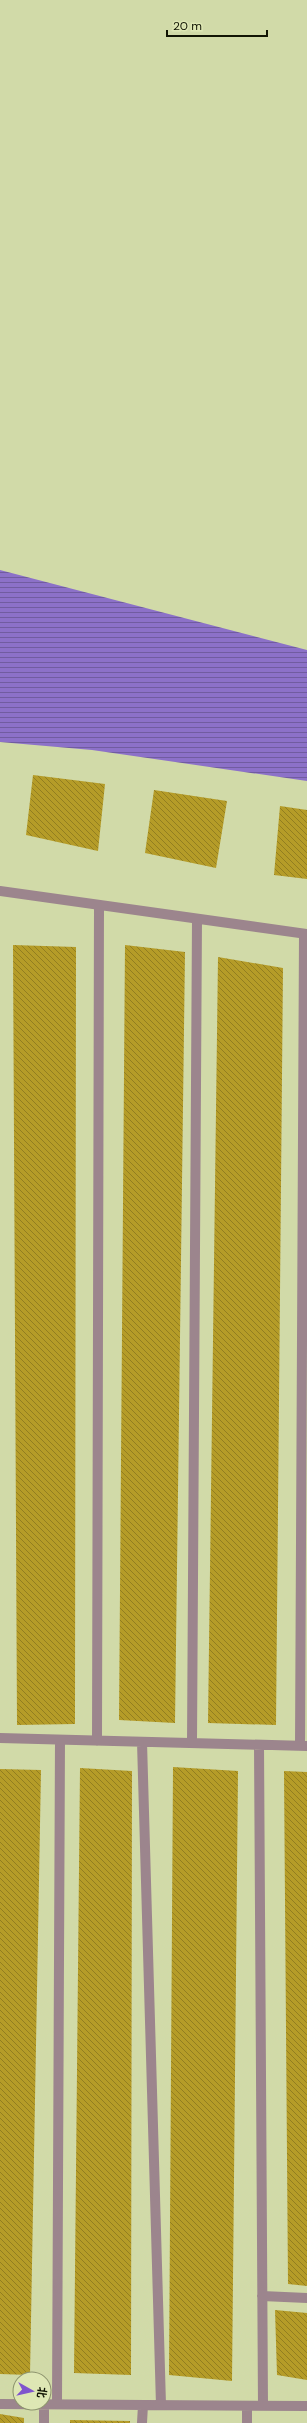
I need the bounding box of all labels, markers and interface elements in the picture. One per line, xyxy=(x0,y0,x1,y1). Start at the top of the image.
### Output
scale bar xyxy=(167,12,267,38)
text: 20 m xyxy=(173,18,202,34)
north arrow xyxy=(12,2371,52,2411)
text: 北 xyxy=(34,2386,50,2399)

